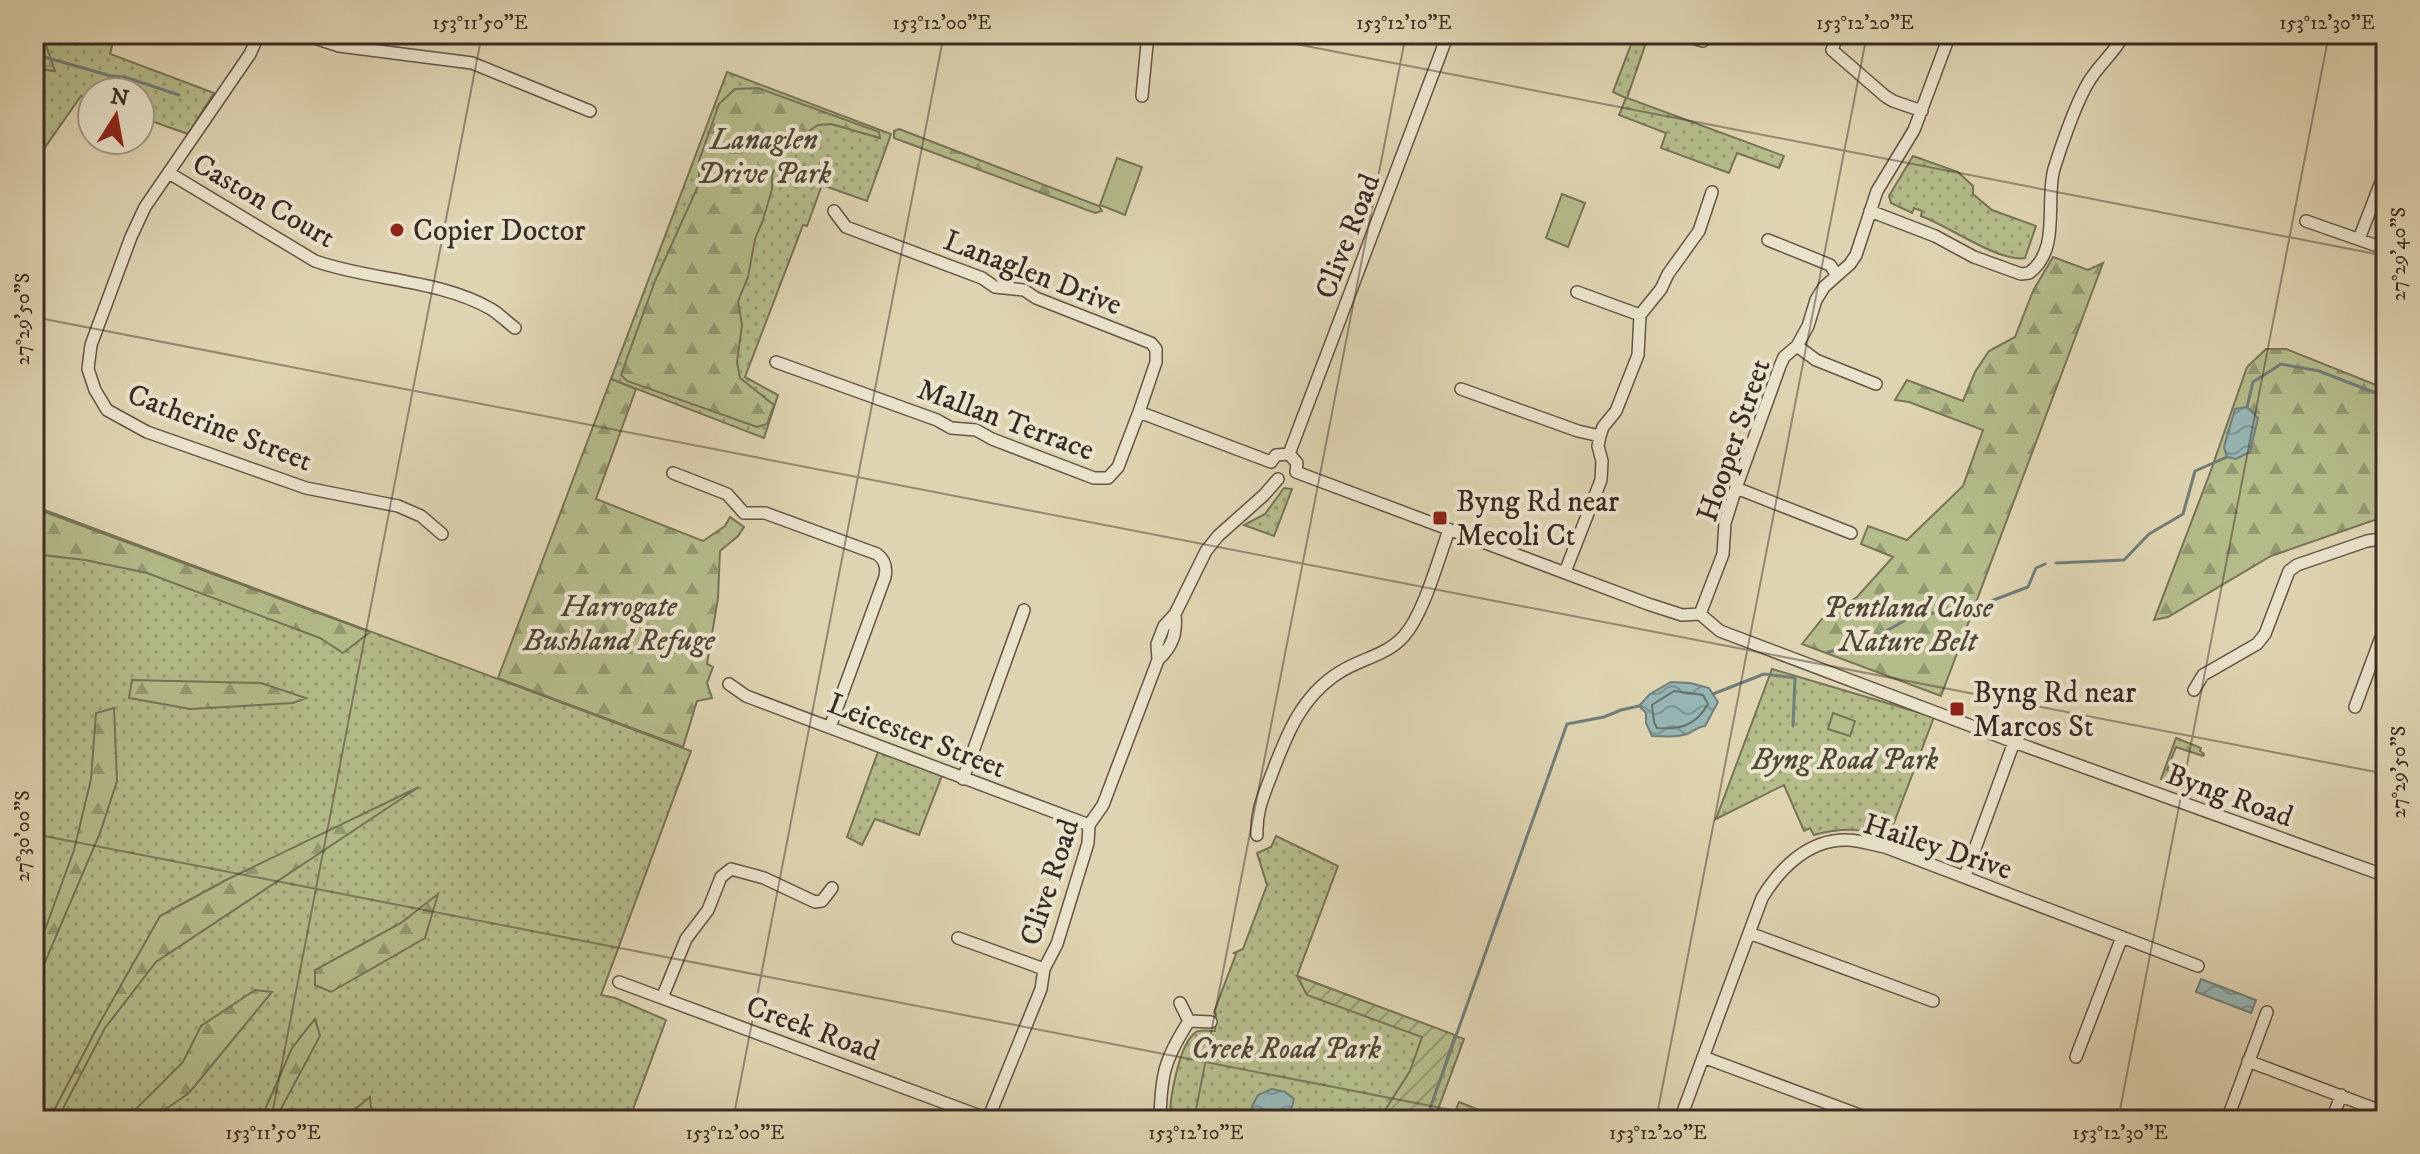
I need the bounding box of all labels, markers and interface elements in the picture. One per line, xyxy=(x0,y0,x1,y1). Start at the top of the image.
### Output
text: 153°11'50"E xyxy=(432,11,528,36)
text: 153°12'00"E xyxy=(893,11,991,36)
text: 153°12'10"E xyxy=(1356,11,1452,36)
text: 153°12'20"E xyxy=(1816,11,1914,36)
text: 153°12'30"E xyxy=(2279,11,2375,36)
north arrow xyxy=(76,76,156,156)
text: N xyxy=(108,83,131,113)
park label: Lanaglen Drive Park xyxy=(697,122,832,193)
street label: Caston Court xyxy=(185,146,341,257)
street label: Clive Road xyxy=(1308,169,1389,304)
text: 27°29'40"S xyxy=(2387,207,2412,301)
place label: Copier Doctor xyxy=(413,213,585,250)
marker: Copier Doctor xyxy=(388,221,406,239)
street label: Lanaglen Drive xyxy=(938,223,1127,324)
text: 27°29'50"S xyxy=(11,273,36,365)
street label: Hooper Street xyxy=(1689,354,1780,527)
street label: Mallan Terrace xyxy=(912,371,1099,470)
street label: Catherine Street xyxy=(122,376,317,481)
place label: Byng Rd near Mecoli Ct xyxy=(1456,484,1619,555)
marker: Byng Rd near Mecoli Ct xyxy=(1431,509,1449,527)
park label: Harrogate Bushland Refuge xyxy=(522,589,716,660)
park label: Pentland Close Nature Belt xyxy=(1823,590,1994,661)
place label: Byng Rd near Marcos St xyxy=(1973,675,2136,746)
street label: Leicester Street xyxy=(822,685,1011,787)
marker: Byng Rd near Marcos St xyxy=(1948,700,1966,718)
text: 27°29'50"S xyxy=(2387,726,2412,818)
park label: Byng Road Park xyxy=(1751,742,1939,779)
street label: Byng Road xyxy=(2161,756,2298,836)
text: 27°30'00"S xyxy=(11,790,36,882)
street label: Hailey Drive xyxy=(1858,806,2017,889)
street label: Clive Road xyxy=(1013,815,1088,950)
street label: Creek Road xyxy=(741,988,884,1071)
park label: Creek Road Park xyxy=(1191,1031,1382,1068)
text: 153°11'50"E xyxy=(225,1121,321,1146)
text: 153°12'00"E xyxy=(686,1121,784,1146)
text: 153°12'10"E xyxy=(1148,1121,1244,1146)
text: 153°12'20"E xyxy=(1609,1121,1707,1146)
text: 153°12'30"E xyxy=(2072,1121,2168,1146)

